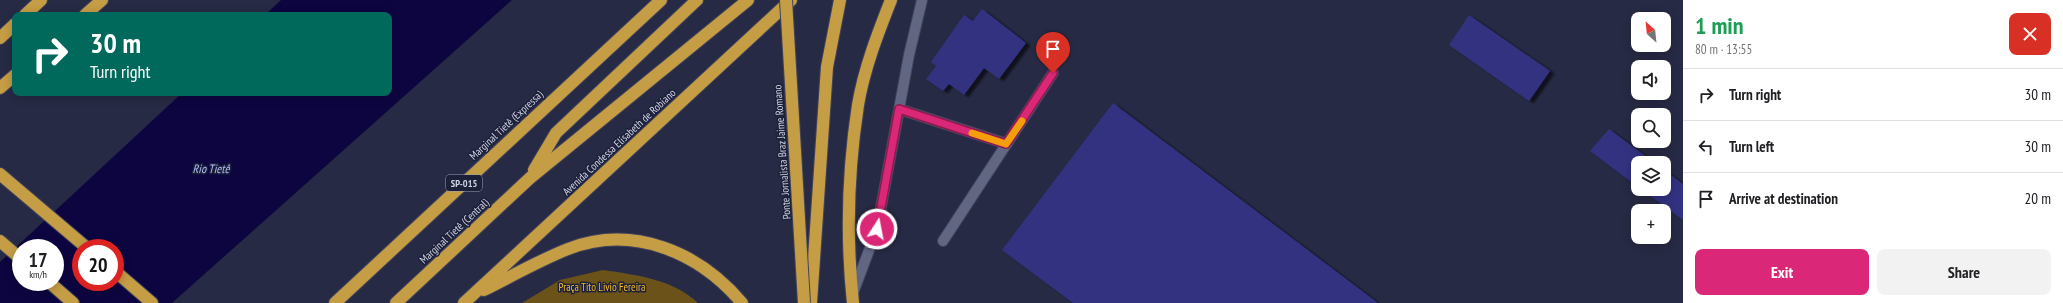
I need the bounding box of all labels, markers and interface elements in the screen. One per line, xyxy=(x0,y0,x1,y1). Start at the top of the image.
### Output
text: 1 min xyxy=(1695,10,1743,41)
north arrow xyxy=(1631,12,1671,52)
map controls xyxy=(1631,12,1671,244)
button: close xyxy=(2009,13,2051,55)
text: 30 m xyxy=(90,24,141,61)
icon: right xyxy=(24,28,76,80)
pin xyxy=(1036,32,1070,73)
icon: arrive xyxy=(1042,38,1064,60)
text: 80 m · 13:55 xyxy=(1695,41,1752,58)
text: Turn right xyxy=(90,60,150,83)
button: sound xyxy=(1631,60,1671,100)
street label: Ponte Jornalista Braz Jaime Romano xyxy=(770,84,794,220)
icon: right xyxy=(1695,84,1717,106)
text: Turn right xyxy=(1729,85,1781,104)
text: 30 m xyxy=(2025,85,2051,104)
street label: Avenida Condessa Elisabeth de Robiano xyxy=(559,86,679,198)
street label: Marginal Tietê (Expressa) xyxy=(466,87,546,163)
button: search xyxy=(1631,108,1671,148)
icon: left xyxy=(1695,136,1717,158)
text: Turn left xyxy=(1729,137,1774,156)
text: 30 m xyxy=(2025,137,2051,156)
button: layers xyxy=(1631,156,1671,196)
water label: Rio Tietê xyxy=(193,161,230,176)
road number: SP-015 xyxy=(446,175,482,191)
icon: arrive xyxy=(1695,188,1717,210)
text: Arrive at destination xyxy=(1729,189,1838,208)
text: 20 m xyxy=(2025,189,2051,208)
street label: Marginal Tietê (Central) xyxy=(417,195,492,267)
button: + xyxy=(1631,204,1671,244)
position arrow xyxy=(856,208,898,250)
speed limit sign: 20 xyxy=(72,239,124,291)
text: 17 xyxy=(28,247,48,273)
button: Exit xyxy=(1695,249,1869,295)
button: Share xyxy=(1877,249,2051,295)
text: km/h xyxy=(29,268,47,281)
park label: Praça Tito Livio Fereira xyxy=(559,280,645,294)

